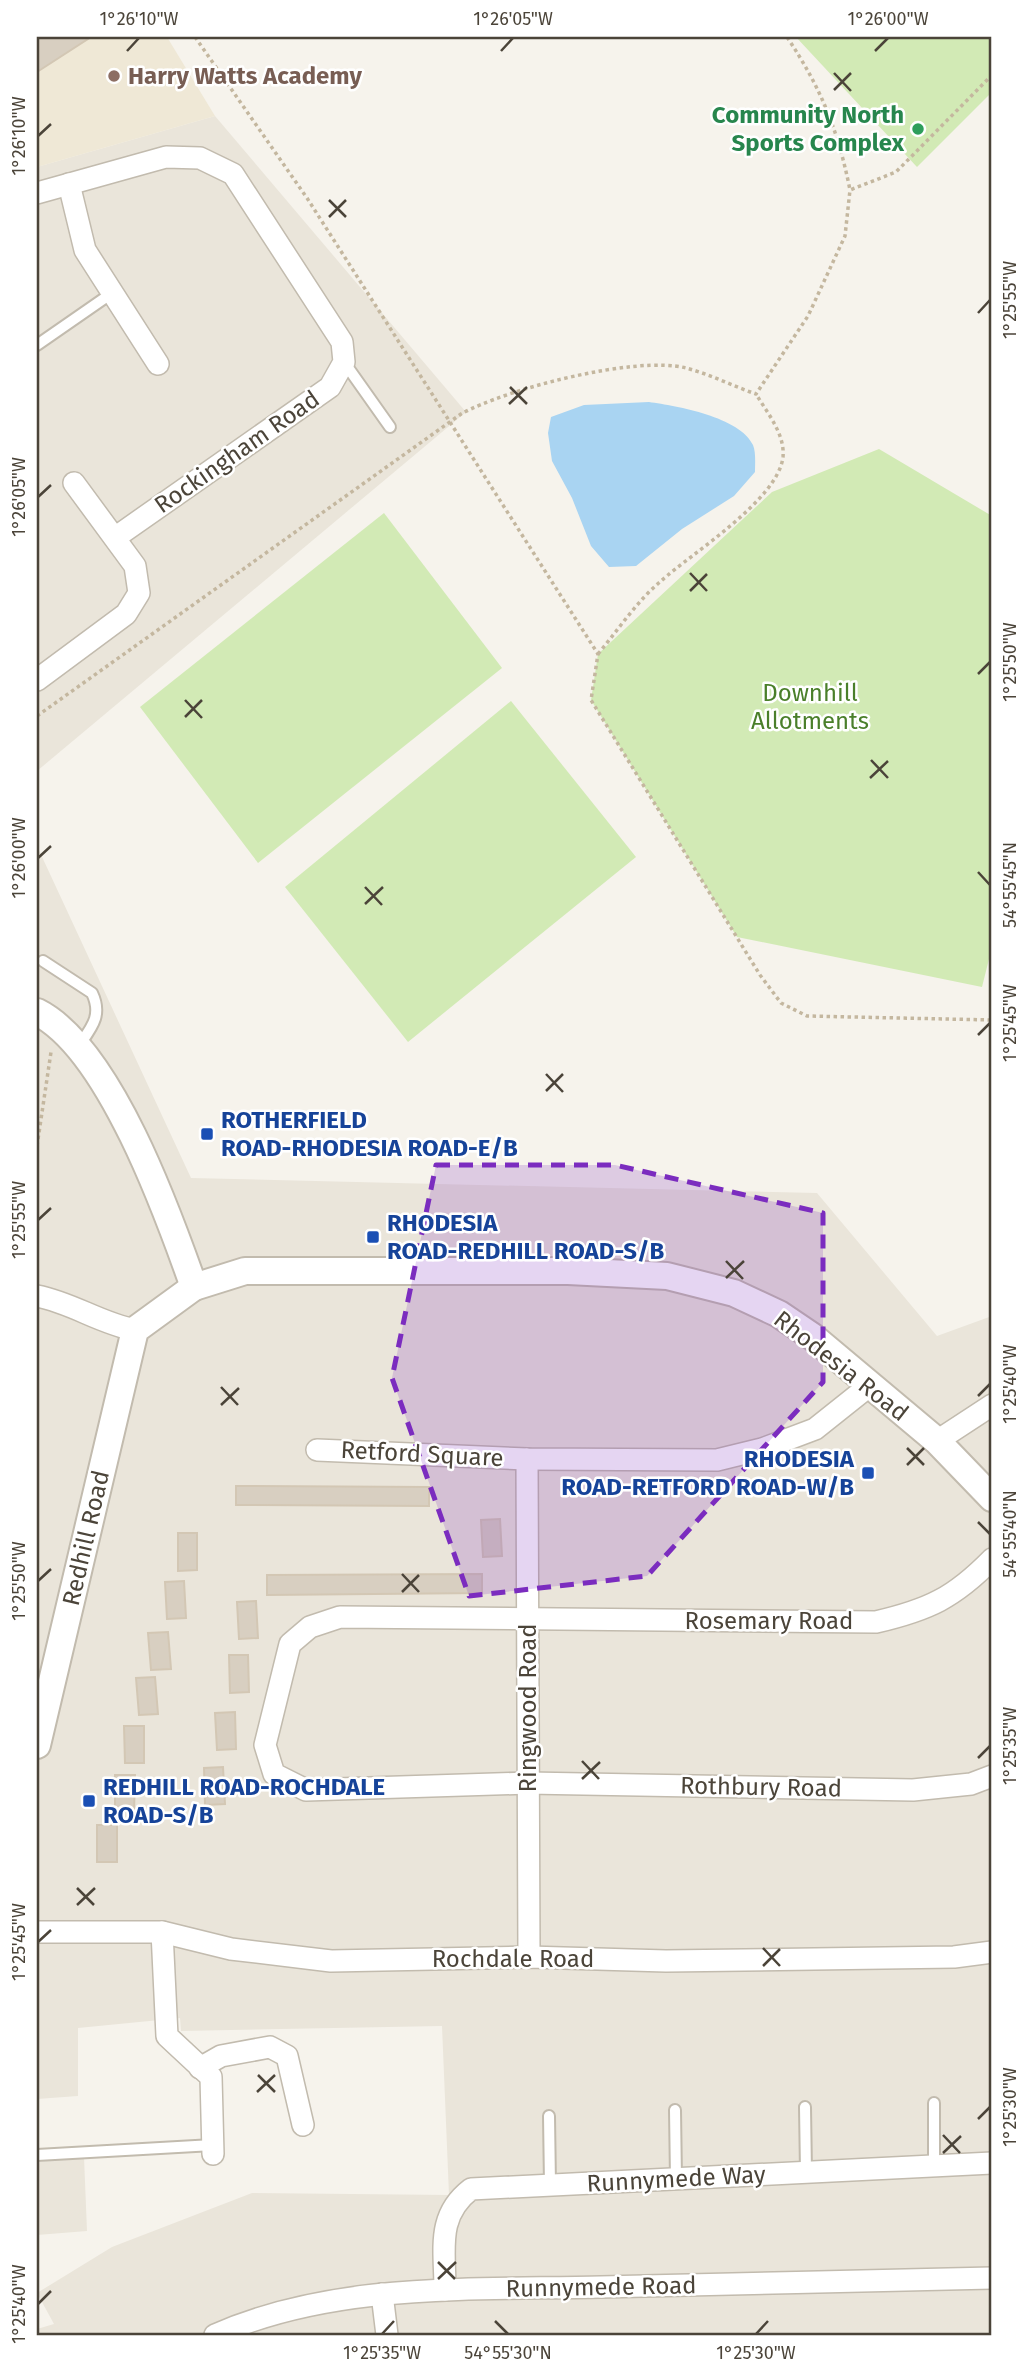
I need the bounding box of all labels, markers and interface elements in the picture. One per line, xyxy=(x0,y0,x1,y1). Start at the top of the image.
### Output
text: 1°26'10"W xyxy=(99,8,179,30)
text: 1°26'05"W xyxy=(473,8,553,30)
text: 1°26'00"W xyxy=(847,8,929,30)
place label: Harry Watts Academy xyxy=(128,62,362,90)
marker: Harry Watts Academy xyxy=(106,68,122,84)
text: 1°26'10"W xyxy=(8,96,30,176)
place label: Community North Sports Complex xyxy=(712,101,905,157)
marker: Community North Sports Complex xyxy=(910,121,926,137)
text: 1°25'55"W xyxy=(999,261,1021,339)
street label: Rockingham Road xyxy=(149,385,325,519)
text: 1°26'05"W xyxy=(8,457,30,537)
text: 1°25'50"W xyxy=(999,622,1021,702)
park label: Downhill Allotments xyxy=(751,679,869,735)
text: 1°26'00"W xyxy=(8,817,30,899)
text: 54°55'45"N xyxy=(999,842,1021,928)
text: 1°25'45"W xyxy=(999,984,1021,1062)
place label: ROTHERFIELD ROAD-RHODESIA ROAD-E/B xyxy=(221,1106,518,1162)
marker: ROTHERFIELD ROAD-RHODESIA ROAD-E/B xyxy=(199,1126,215,1142)
text: 1°25'55"W xyxy=(8,1181,30,1259)
place label: RHODESIA ROAD-REDHILL ROAD-S/B xyxy=(387,1209,664,1265)
marker: RHODESIA ROAD-REDHILL ROAD-S/B xyxy=(365,1229,381,1245)
street label: Rhodesia Road xyxy=(768,1305,914,1427)
text: 1°25'40"W xyxy=(999,1344,1021,1424)
street label: Retford Square xyxy=(340,1436,504,1472)
place label: RHODESIA ROAD-RETFORD ROAD-W/B xyxy=(561,1445,855,1501)
marker: RHODESIA ROAD-RETFORD ROAD-W/B xyxy=(860,1465,876,1481)
street label: Redhill Road xyxy=(57,1468,115,1608)
text: 54°55'40"N xyxy=(999,1490,1021,1578)
text: 1°25'50"W xyxy=(8,1541,30,1621)
street label: Rosemary Road xyxy=(685,1607,853,1635)
street label: Ringwood Road xyxy=(514,1623,542,1793)
text: 1°25'35"W xyxy=(999,1707,1021,1785)
street label: Rothbury Road xyxy=(680,1772,842,1802)
place label: REDHILL ROAD-ROCHDALE ROAD-S/B xyxy=(103,1773,385,1829)
marker: REDHILL ROAD-ROCHDALE ROAD-S/B xyxy=(81,1793,97,1809)
text: 1°25'45"W xyxy=(8,1903,30,1981)
street label: Rochdale Road xyxy=(432,1945,594,1973)
text: 1°25'30"W xyxy=(999,2067,1021,2147)
street label: Runnymede Way xyxy=(586,2160,766,2198)
text: 1°25'40"W xyxy=(8,2264,30,2344)
street label: Runnymede Road xyxy=(505,2271,697,2303)
text: 1°25'35"W xyxy=(343,2342,421,2364)
text: 54°55'30"N xyxy=(464,2342,552,2364)
text: 1°25'30"W xyxy=(716,2342,796,2364)

